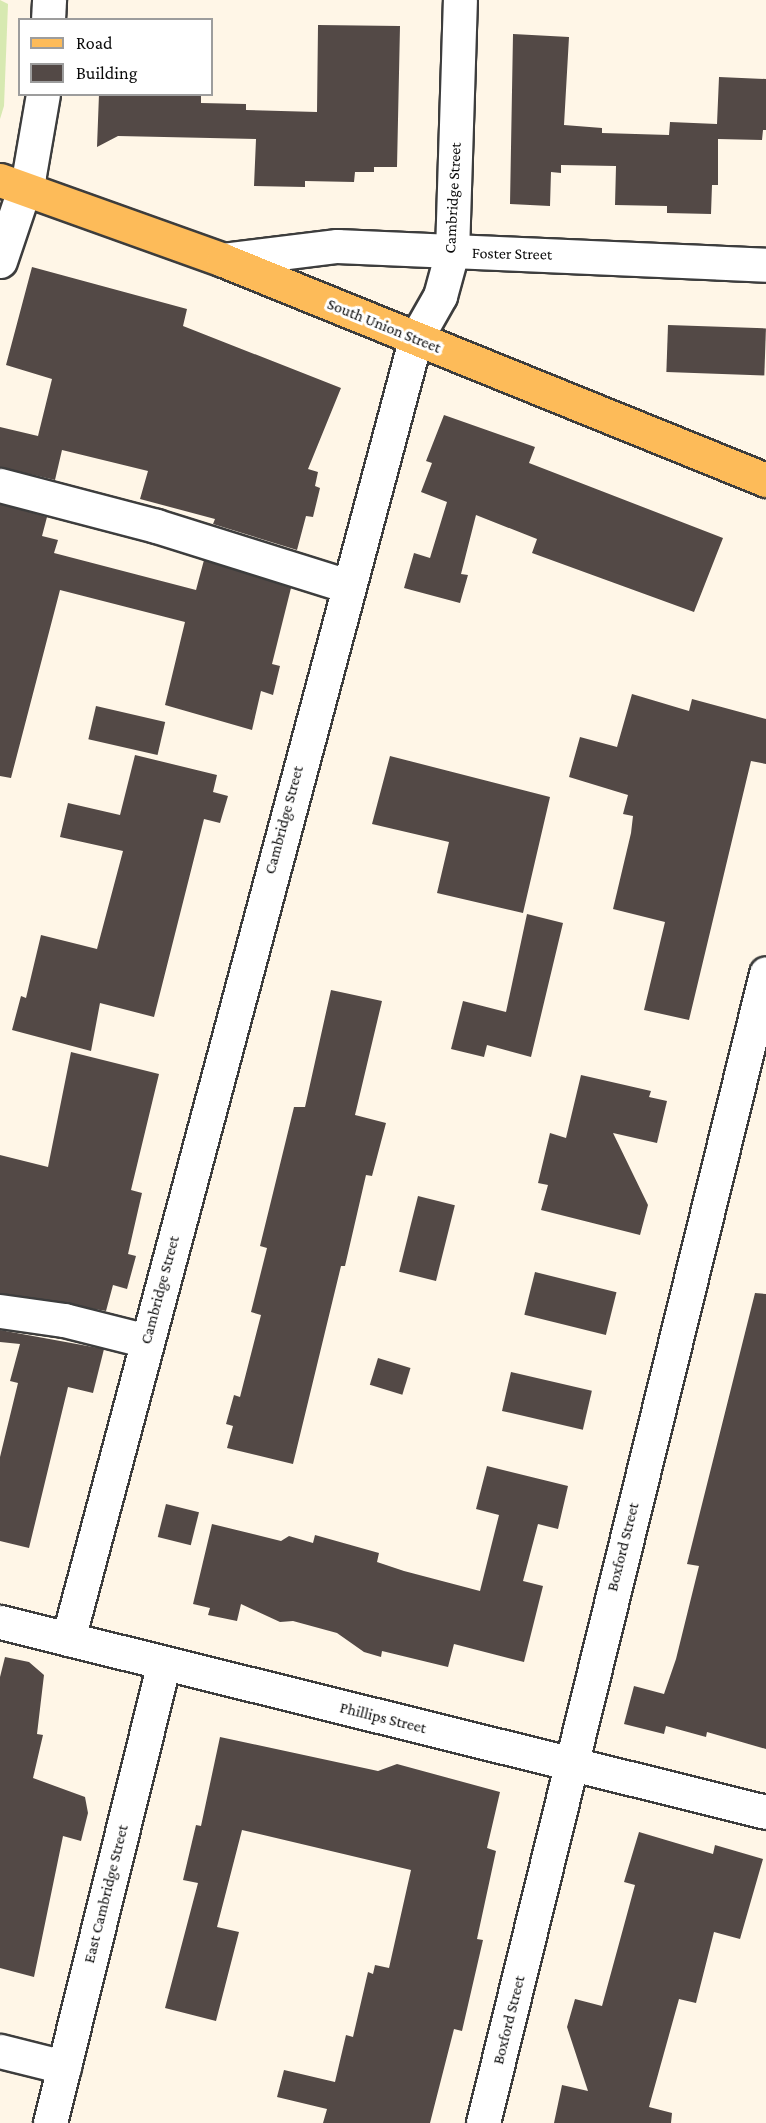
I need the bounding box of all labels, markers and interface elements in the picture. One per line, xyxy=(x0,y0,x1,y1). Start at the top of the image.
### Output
legend xyxy=(18,18,213,96)
text: Road xyxy=(76,33,113,53)
text: Building xyxy=(76,63,137,83)
street label: Cambridge Street xyxy=(441,142,465,254)
street label: Foster Street xyxy=(472,244,552,264)
street label: South Union Street xyxy=(324,294,444,358)
street label: Cambridge Street xyxy=(260,764,308,876)
street label: Cambridge Street xyxy=(136,1234,184,1346)
street label: Boxford Street xyxy=(603,1501,643,1593)
street label: Phillips Street xyxy=(338,1698,428,1738)
street label: East Cambridge Street xyxy=(80,1823,132,1965)
street label: Boxford Street xyxy=(489,1974,529,2066)

